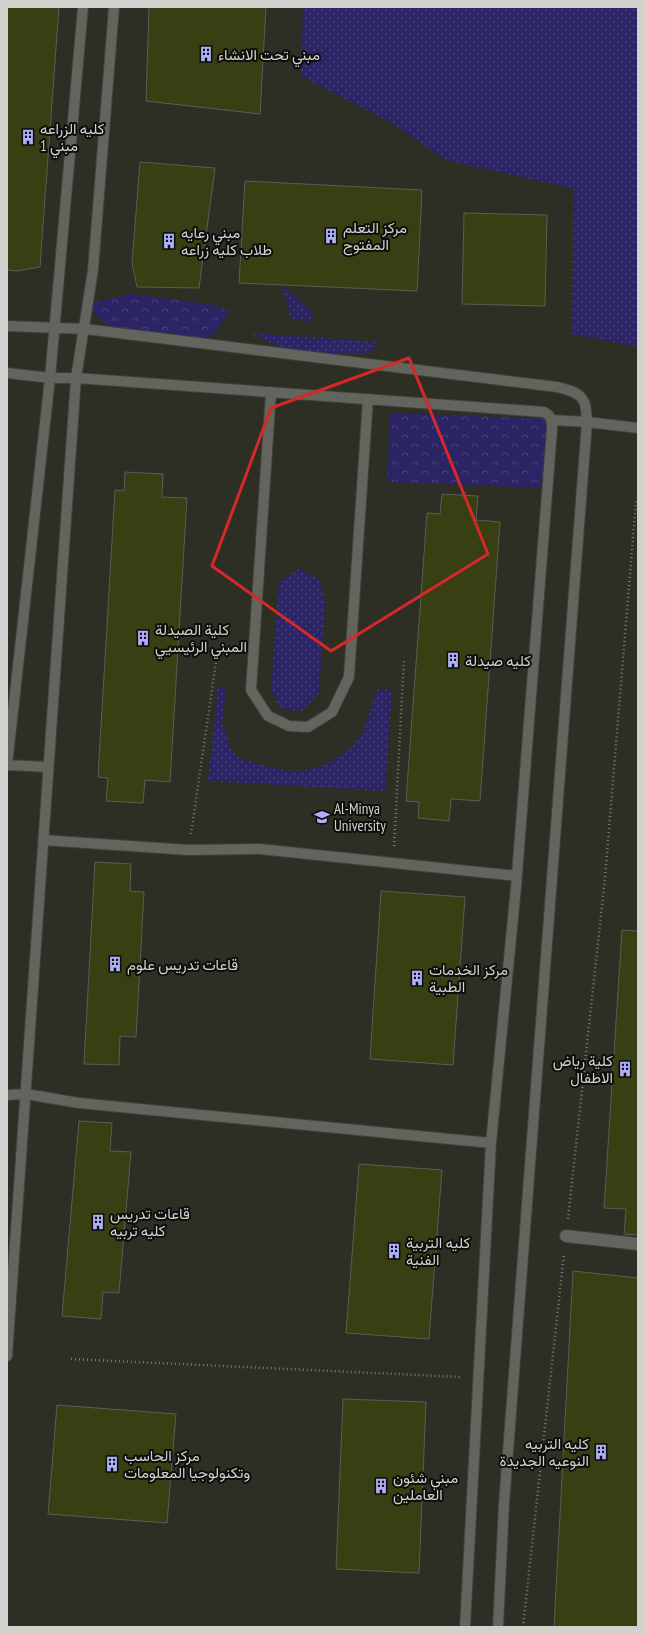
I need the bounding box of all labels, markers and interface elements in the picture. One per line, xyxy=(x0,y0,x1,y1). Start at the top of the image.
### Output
building icon: مبني تحت الانشاء xyxy=(197,45,215,63)
place label: مبني تحت الانشاء xyxy=(218,45,320,68)
place label: كليه الزراعه مبني 1 xyxy=(40,119,105,159)
building icon: كليه الزراعه مبني 1 xyxy=(19,128,37,146)
place label: مركز التعلم المفتوح xyxy=(343,218,407,256)
place label: مبني رعايه طلاب كليه زراعه xyxy=(181,223,272,259)
building icon: مركز التعلم المفتوح xyxy=(322,227,340,245)
building icon: مبني رعايه طلاب كليه زراعه xyxy=(160,232,178,250)
place label: كلية الصيدلة المبني الرئيسيي xyxy=(155,620,247,660)
building icon: كلية الصيدلة المبني الرئيسيي xyxy=(134,629,152,647)
building icon: كليه صيدلة xyxy=(444,651,462,669)
place label: كليه صيدلة xyxy=(465,651,531,670)
place label: Al-Minya University xyxy=(334,799,386,835)
school or university icon: Al-Minya University xyxy=(313,808,331,826)
building icon: قاعات تدريس علوم xyxy=(106,955,124,973)
place label: قاعات تدريس علوم xyxy=(127,955,238,975)
place label: مركز الخدمات الطبية xyxy=(429,960,508,996)
building icon: مركز الخدمات الطبية xyxy=(408,969,426,987)
place label: كلية رياض الاطفال xyxy=(553,1051,613,1087)
building icon: كلية رياض الاطفال xyxy=(616,1060,634,1078)
place label: قاعات تدريس كليه تربيه xyxy=(110,1204,190,1240)
building icon: قاعات تدريس كليه تربيه xyxy=(89,1213,107,1231)
place label: كليه التربية الفنية xyxy=(406,1233,470,1269)
building icon: كليه التربية الفنية xyxy=(385,1242,403,1260)
place label: كليه التربيه النوعيه الجديدة xyxy=(500,1434,589,1470)
building icon: كليه التربيه النوعيه الجديدة xyxy=(592,1443,610,1461)
place label: مركز الحاسب وتكنولوجيا المعلومات xyxy=(124,1446,250,1482)
building icon: مركز الحاسب وتكنولوجيا المعلومات xyxy=(103,1455,121,1473)
place label: مبني شئون العاملين xyxy=(393,1468,458,1505)
building icon: مبني شئون العاملين xyxy=(372,1477,390,1495)

